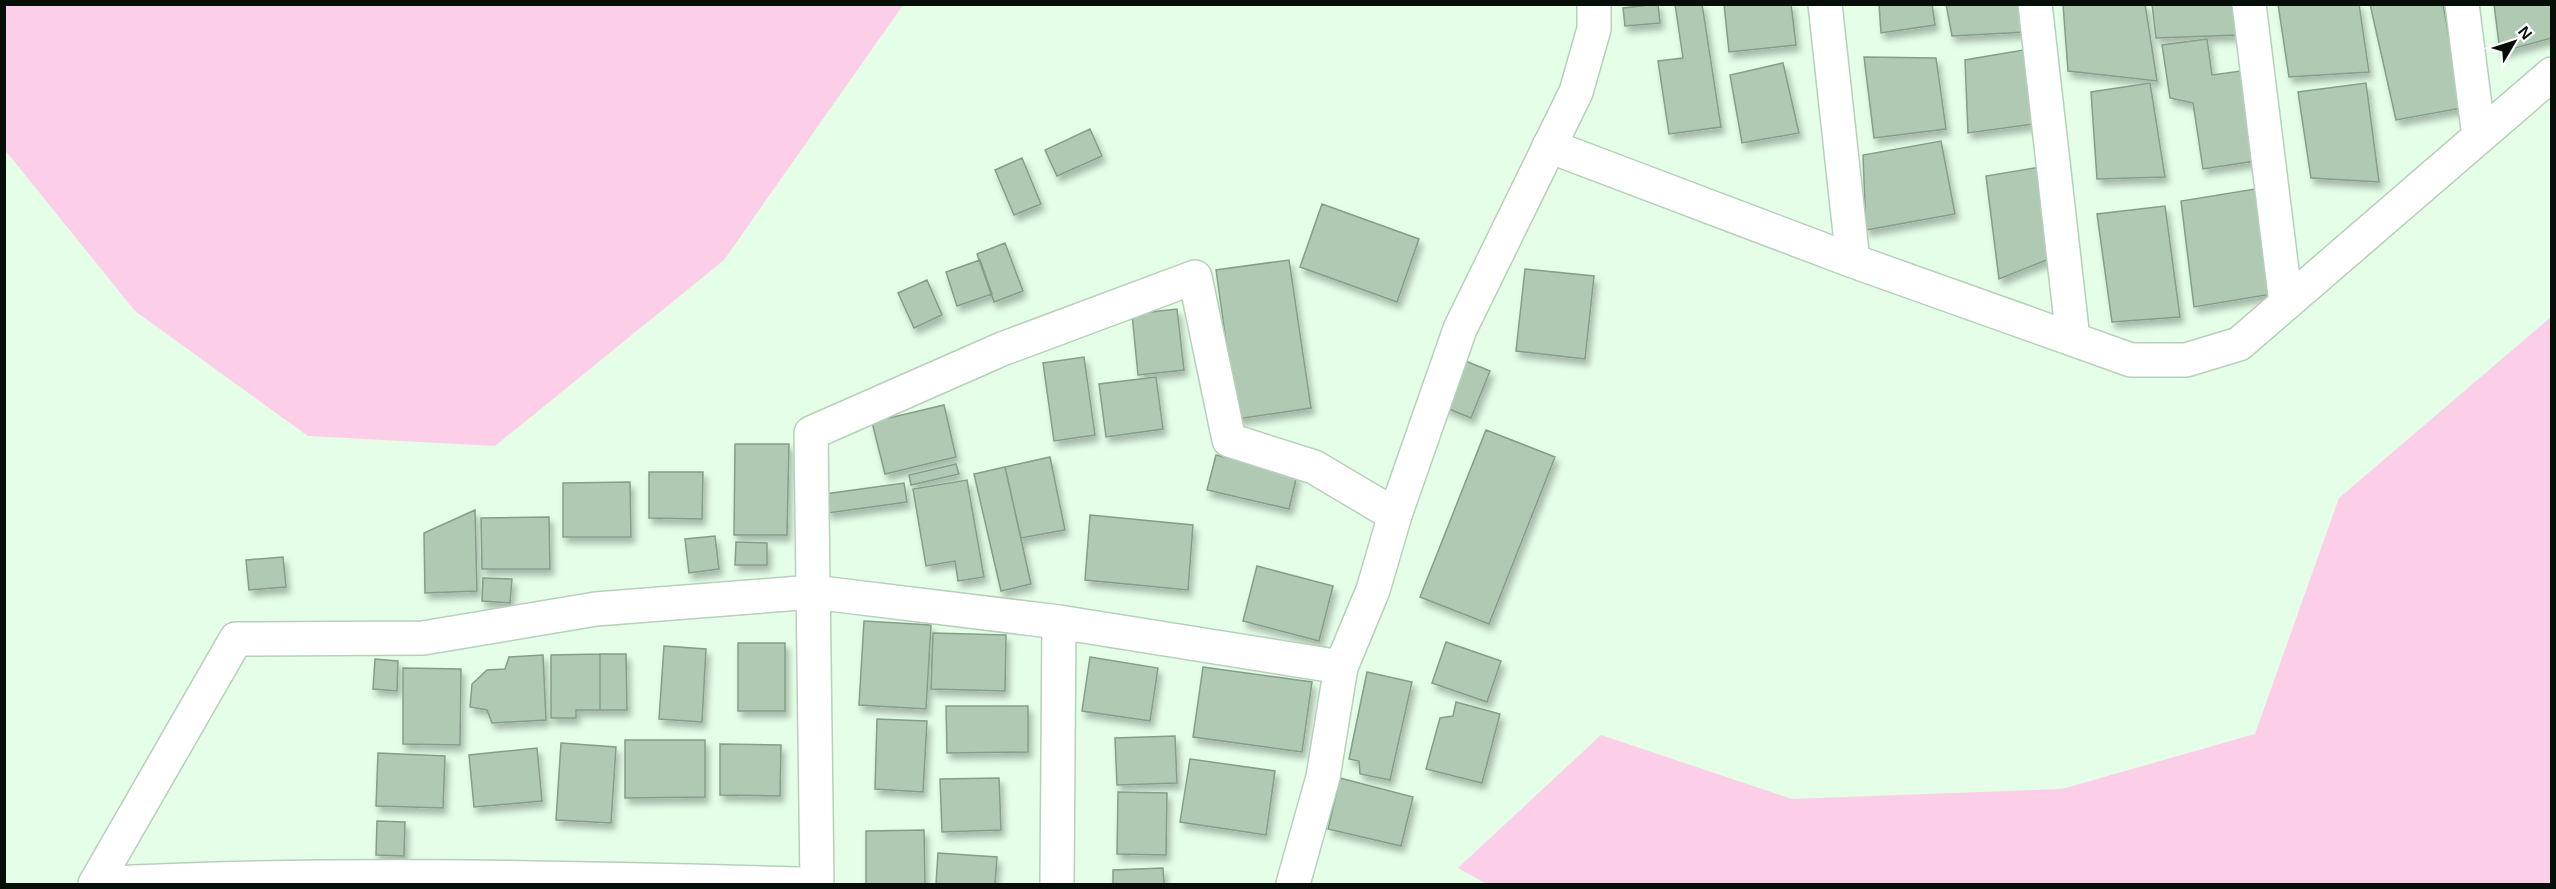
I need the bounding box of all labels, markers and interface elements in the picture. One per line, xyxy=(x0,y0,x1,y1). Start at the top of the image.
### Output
north arrow xyxy=(2484,12,2544,72)
text: N xyxy=(2515,23,2536,43)

